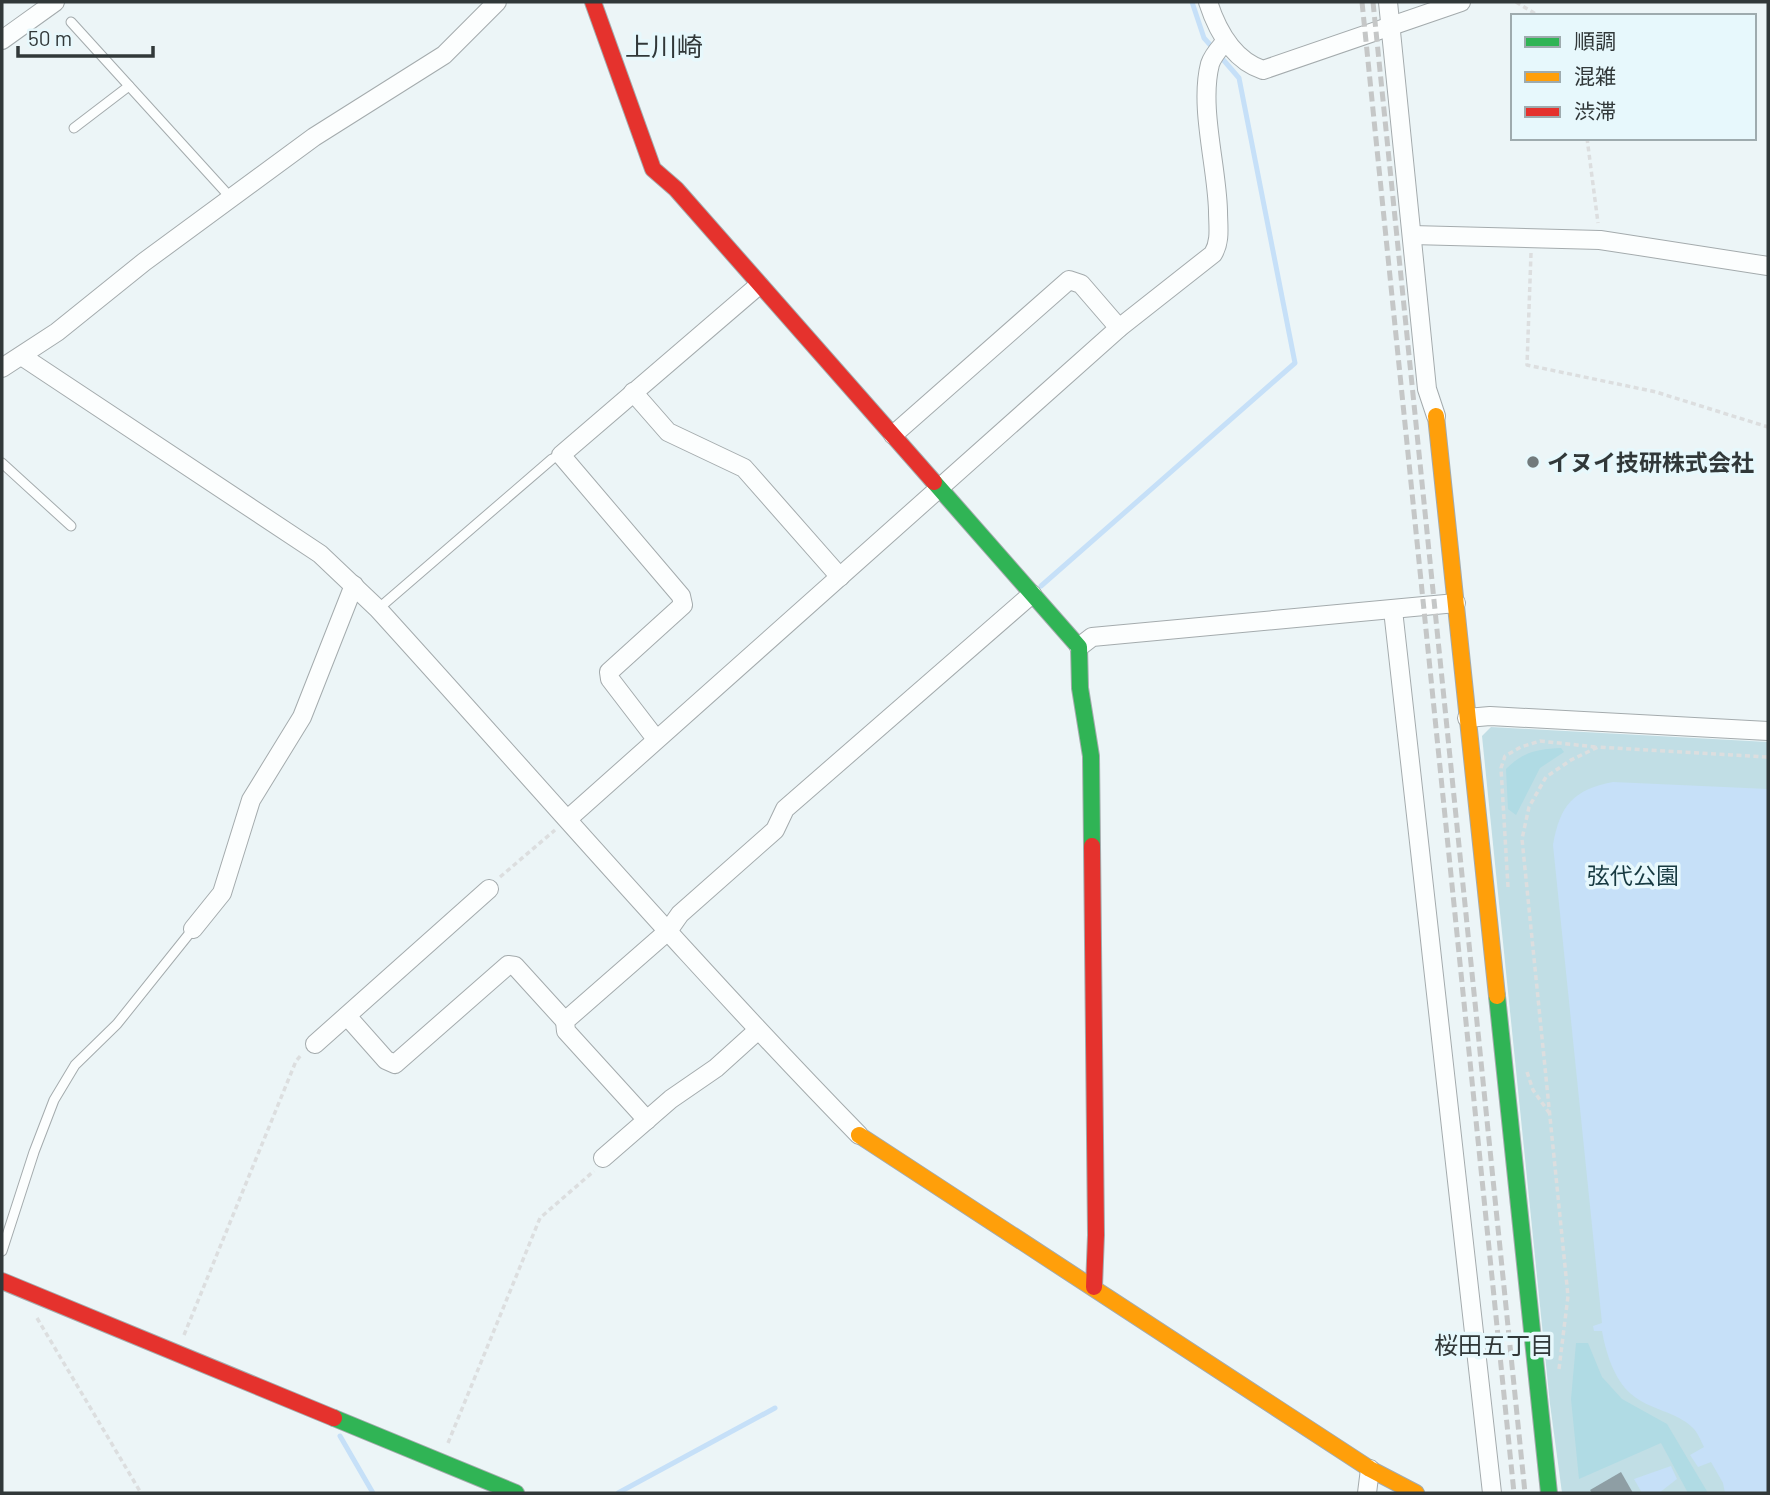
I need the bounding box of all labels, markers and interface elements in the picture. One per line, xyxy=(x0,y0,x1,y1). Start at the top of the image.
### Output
scale bar xyxy=(18,14,152,58)
legend xyxy=(1511,14,1756,140)
text: 50 m xyxy=(28,25,72,50)
text: 順調 xyxy=(1574,28,1616,53)
district label: 上川崎 xyxy=(625,30,703,61)
text: 混雑 xyxy=(1574,63,1616,88)
text: 渋滞 xyxy=(1574,98,1616,123)
place label: イヌイ技研株式会社 xyxy=(1547,448,1754,476)
marker: イヌイ技研株式会社 xyxy=(1525,454,1541,470)
park label: 弦代公園 xyxy=(1587,861,1679,889)
district label: 桜田五丁目 xyxy=(1434,1330,1554,1359)

